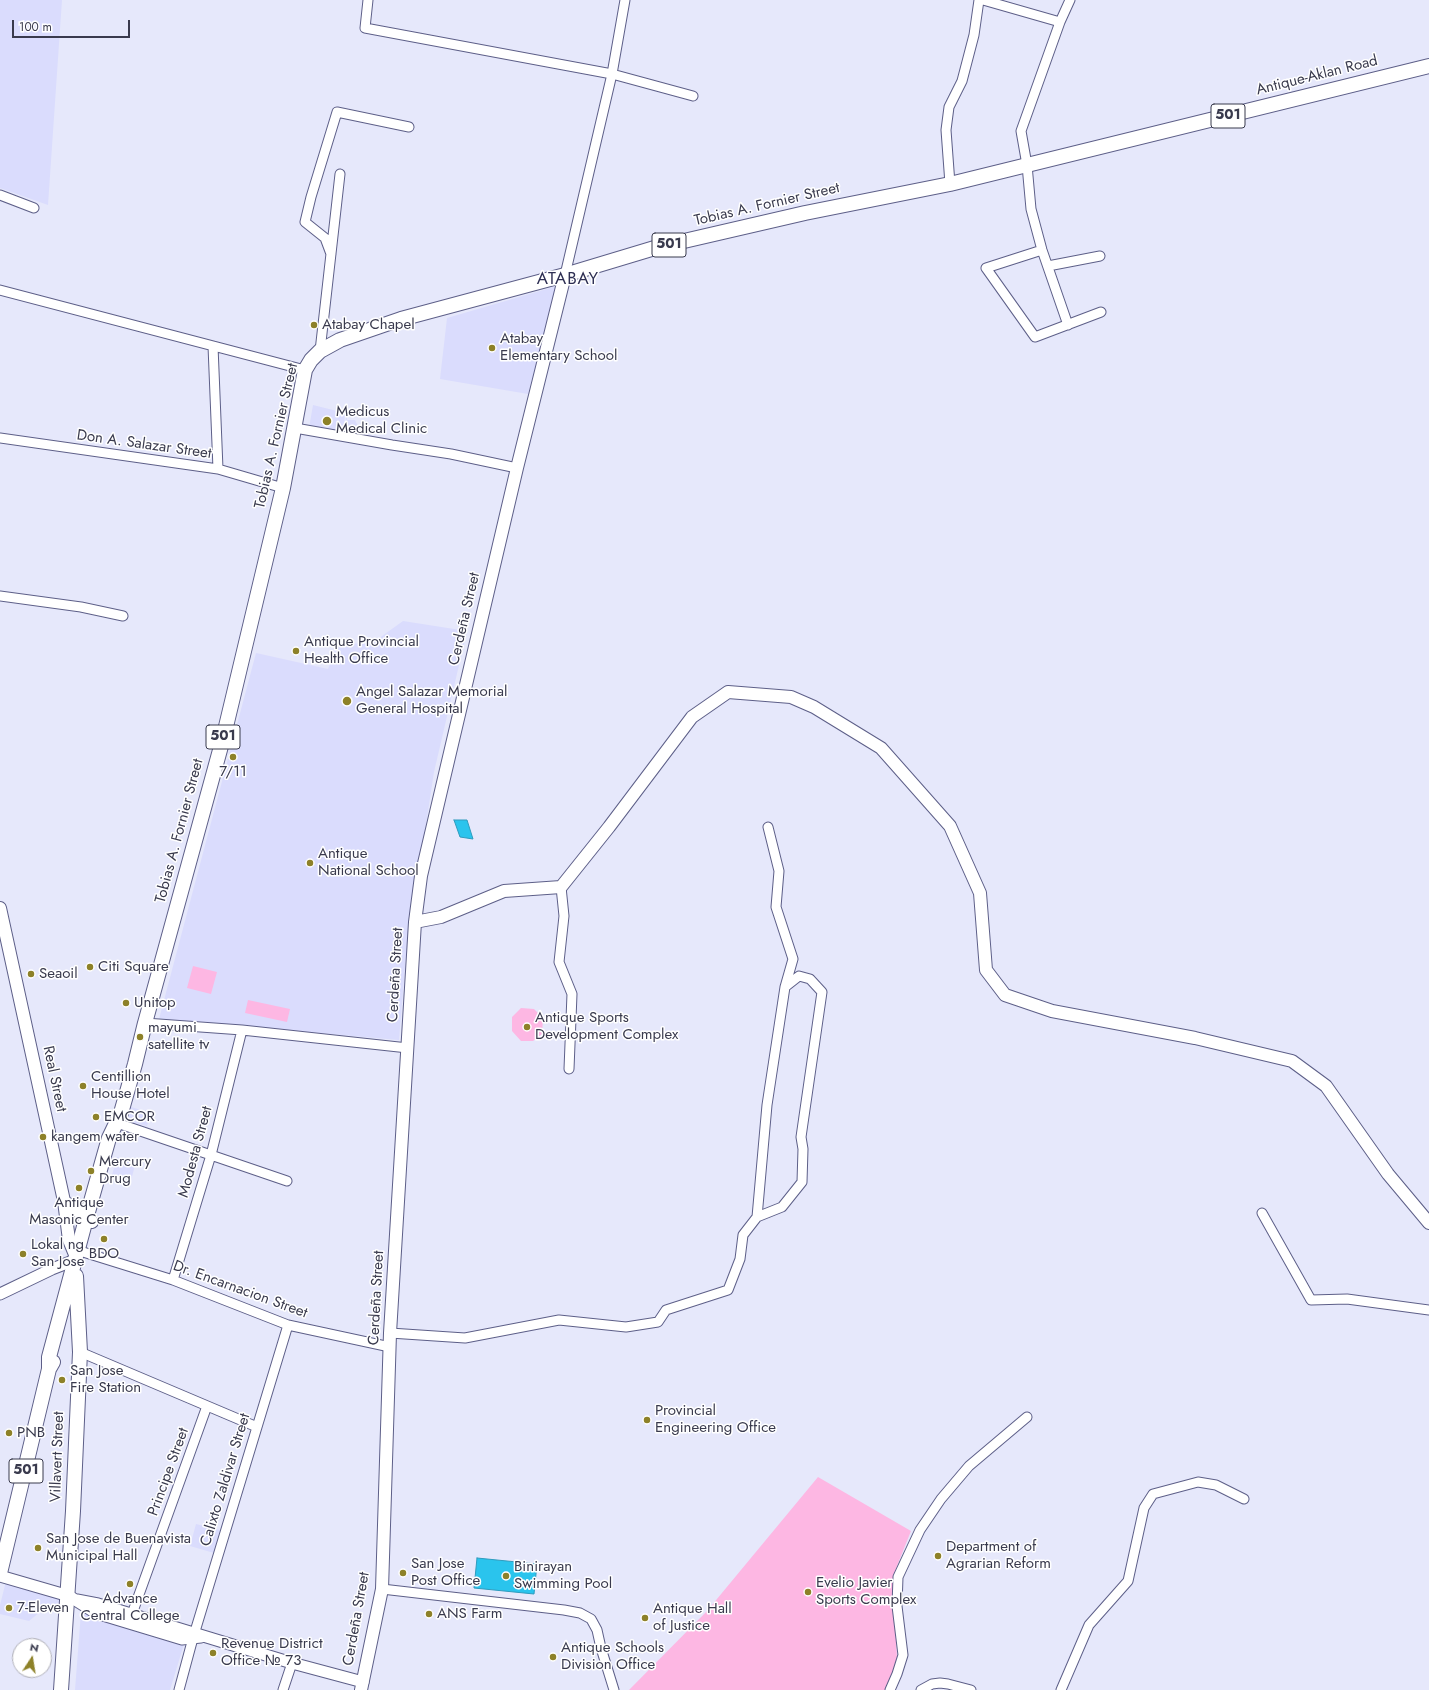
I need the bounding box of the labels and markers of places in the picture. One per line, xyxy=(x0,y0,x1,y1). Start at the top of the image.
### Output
place label: Atabay Chapel xyxy=(322,316,415,334)
marker: Atabay Chapel xyxy=(309,320,319,330)
place label: Atabay Elementary School xyxy=(500,330,617,365)
marker: Atabay Elementary School xyxy=(487,343,497,353)
place label: Medicus Medical Clinic xyxy=(336,403,427,438)
marker: Medicus Medical Clinic xyxy=(321,415,333,427)
place label: Antique Provincial Health Office xyxy=(304,633,419,668)
marker: Antique Provincial Health Office xyxy=(291,646,301,656)
place label: Angel Salazar Memorial General Hospital xyxy=(356,683,507,718)
marker: Angel Salazar Memorial General Hospital xyxy=(341,695,353,707)
marker: 7/11 xyxy=(228,752,238,762)
place label: 7/11 xyxy=(219,763,247,781)
place label: Antique National School xyxy=(318,845,419,880)
marker: Antique National School xyxy=(305,858,315,868)
place label: Citi Square xyxy=(98,958,169,976)
marker: Citi Square xyxy=(85,962,95,972)
place label: Seaoil xyxy=(39,965,78,983)
marker: Seaoil xyxy=(26,969,36,979)
place label: Unitop xyxy=(134,994,176,1012)
marker: Unitop xyxy=(121,998,131,1008)
place label: Antique Sports Development Complex xyxy=(535,1009,678,1044)
place label: mayumi satellite tv xyxy=(148,1019,209,1054)
marker: Antique Sports Development Complex xyxy=(522,1022,532,1032)
marker: mayumi satellite tv xyxy=(135,1032,145,1042)
place label: Centillion House Hotel xyxy=(91,1068,170,1103)
marker: Centillion House Hotel xyxy=(78,1081,88,1091)
place label: EMCOR xyxy=(104,1108,155,1126)
marker: EMCOR xyxy=(91,1112,101,1122)
place label: kangem water xyxy=(51,1128,139,1146)
marker: kangem water xyxy=(38,1132,48,1142)
place label: Mercury Drug xyxy=(99,1153,151,1188)
marker: Mercury Drug xyxy=(86,1166,96,1176)
marker: Antique Masonic Center xyxy=(74,1183,84,1193)
place label: Antique Masonic Center xyxy=(29,1194,129,1229)
marker: BDO xyxy=(99,1234,109,1244)
place label: Lokal ng San Jose xyxy=(31,1236,84,1271)
place label: BDO xyxy=(89,1245,119,1263)
marker: Lokal ng San Jose xyxy=(18,1249,28,1259)
place label: San Jose Fire Station xyxy=(70,1362,141,1397)
marker: San Jose Fire Station xyxy=(57,1375,67,1385)
place label: Provincial Engineering Office xyxy=(655,1402,776,1437)
marker: Provincial Engineering Office xyxy=(642,1415,652,1425)
place label: PNB xyxy=(17,1424,45,1442)
marker: PNB xyxy=(4,1428,14,1438)
place label: San Jose de Buenavista Municipal Hall xyxy=(46,1530,191,1565)
place label: Department of Agrarian Reform xyxy=(946,1538,1051,1573)
marker: San Jose de Buenavista Municipal Hall xyxy=(33,1543,43,1553)
marker: Department of Agrarian Reform xyxy=(933,1551,943,1561)
place label: San Jose Post Office xyxy=(411,1555,480,1590)
place label: Binirayan Swimming Pool xyxy=(514,1558,612,1593)
marker: San Jose Post Office xyxy=(398,1568,408,1578)
marker: Binirayan Swimming Pool xyxy=(501,1571,511,1581)
place label: Evelio Javier Sports Complex xyxy=(816,1574,916,1609)
marker: Advance Central College xyxy=(125,1579,135,1589)
marker: Evelio Javier Sports Complex xyxy=(803,1587,813,1597)
place label: Advance Central College xyxy=(80,1590,180,1625)
place label: 7-Eleven xyxy=(17,1599,69,1617)
place label: Antique Hall of Justice xyxy=(653,1600,732,1635)
marker: 7-Eleven xyxy=(4,1603,14,1613)
place label: ANS Farm xyxy=(437,1605,502,1623)
marker: ANS Farm xyxy=(424,1609,434,1619)
marker: Antique Hall of Justice xyxy=(640,1613,650,1623)
place label: Revenue District Office № 73 xyxy=(221,1635,323,1670)
place label: Antique Schools Division Office xyxy=(561,1639,664,1674)
marker: Revenue District Office № 73 xyxy=(208,1648,218,1658)
marker: Antique Schools Division Office xyxy=(548,1652,558,1662)

